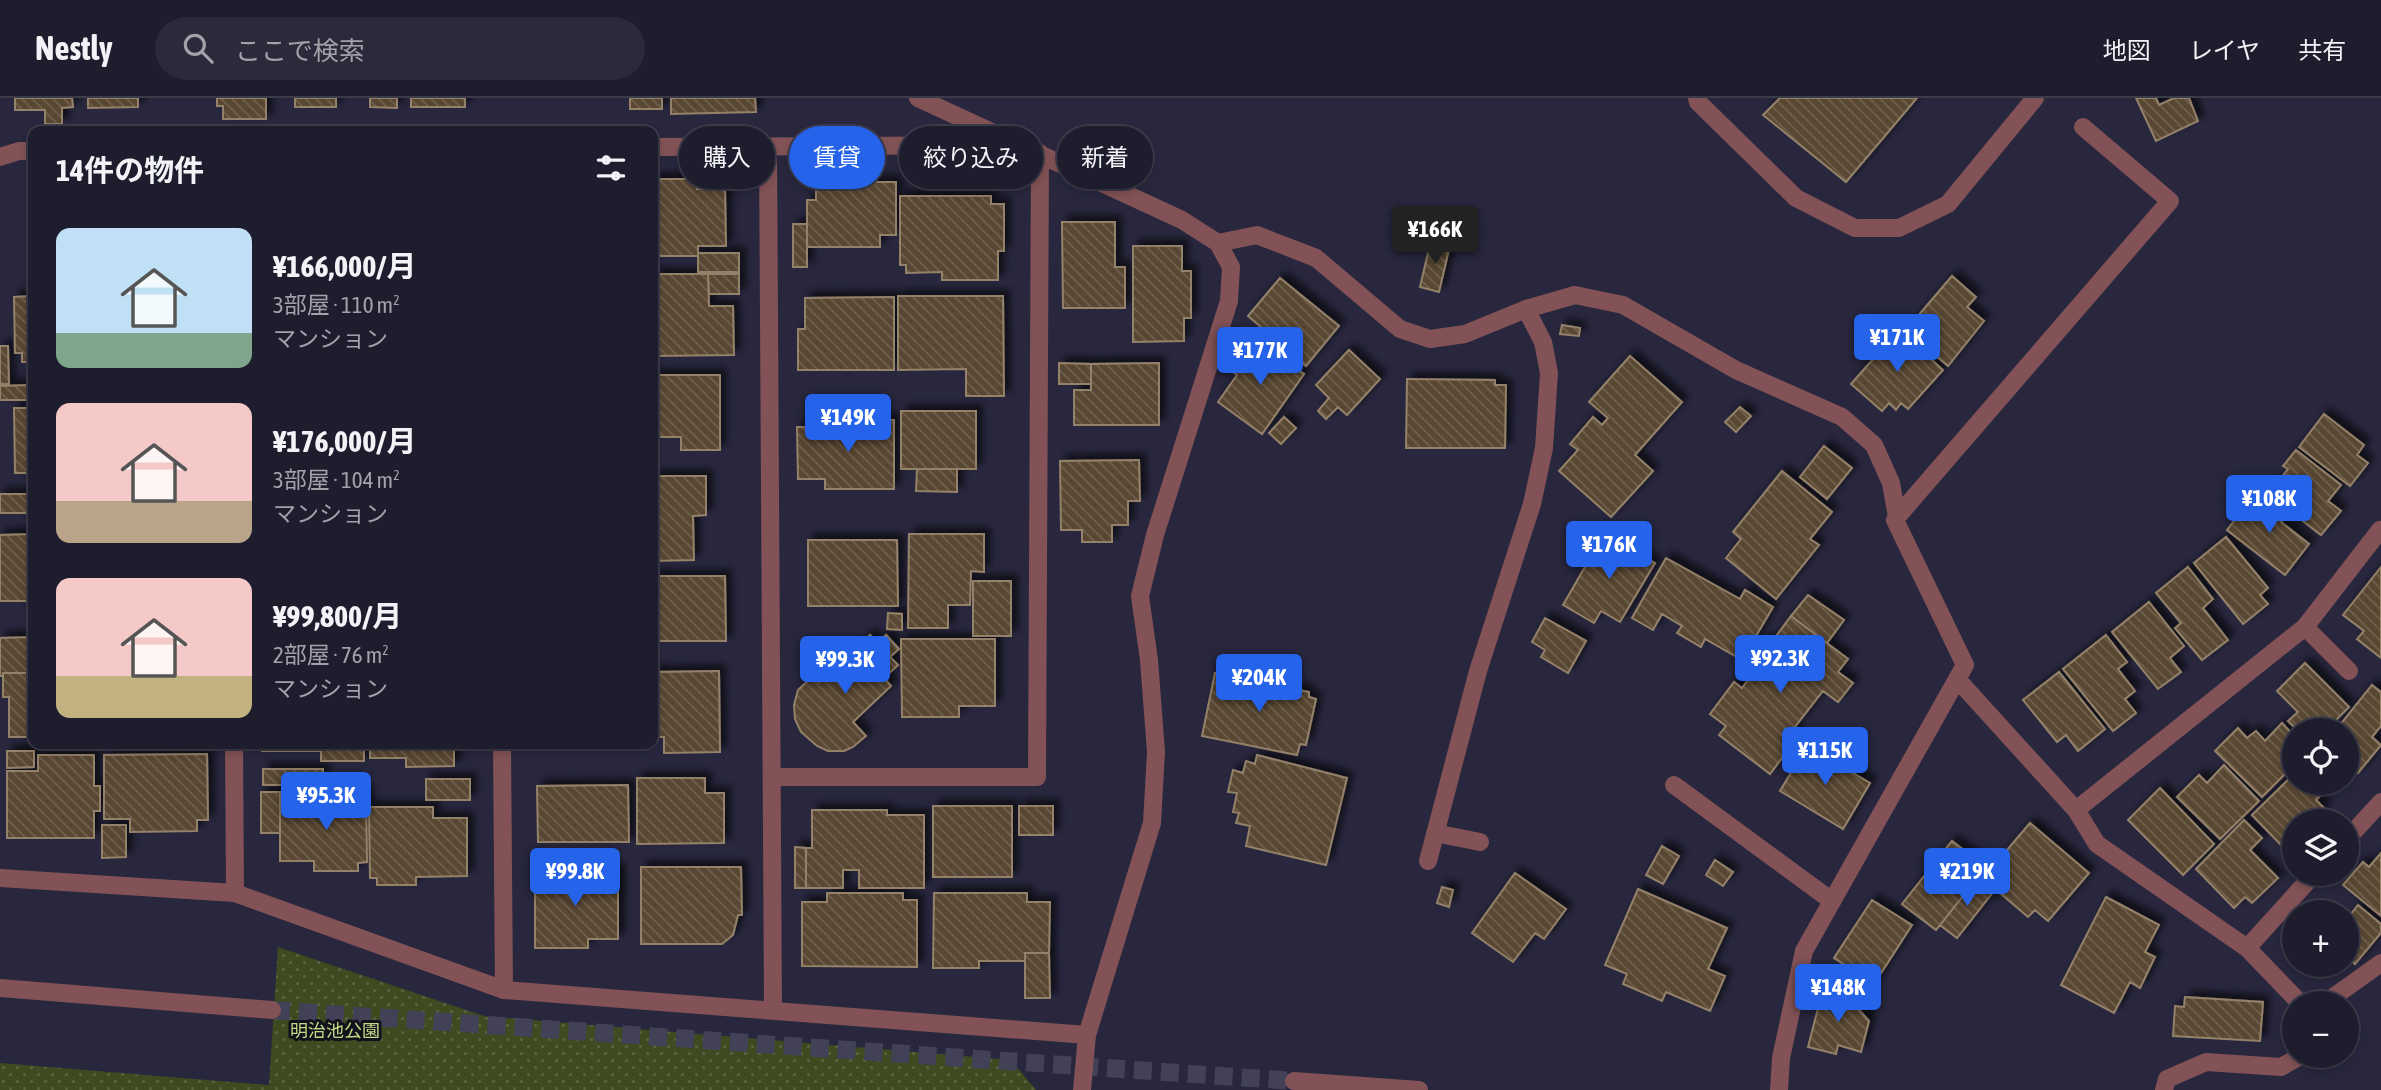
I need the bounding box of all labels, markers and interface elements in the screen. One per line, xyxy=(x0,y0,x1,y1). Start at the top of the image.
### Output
search box xyxy=(155,17,645,80)
text: Nestly xyxy=(35,29,113,67)
icon: search xyxy=(179,29,217,67)
text: ここで検索 xyxy=(235,36,365,66)
text: 地図 xyxy=(2103,37,2151,64)
text: レイヤ xyxy=(2189,37,2260,64)
text: 共有 xyxy=(2298,37,2346,64)
chip: 購入 xyxy=(679,126,775,189)
chip: 賃貸 xyxy=(789,126,885,189)
chip: 絞り込み xyxy=(899,126,1043,189)
chip: 新着 xyxy=(1057,126,1153,189)
icon: filters xyxy=(592,149,630,187)
text: 14件の物件 xyxy=(56,153,204,187)
pin: ¥166K xyxy=(1386,206,1484,266)
text: ¥166K xyxy=(1408,216,1462,242)
text: ¥166,000/月 xyxy=(273,249,416,283)
icon: home xyxy=(112,256,196,340)
text: 3部屋 · 110 m² xyxy=(273,292,400,318)
pin: ¥171K xyxy=(1848,314,1946,374)
text: ¥171K xyxy=(1870,324,1924,350)
text: マンション xyxy=(273,326,388,352)
pin: ¥177K xyxy=(1211,328,1309,387)
text: ¥177K xyxy=(1233,337,1287,363)
pin: ¥149K xyxy=(799,394,897,454)
text: ¥149K xyxy=(821,404,875,430)
text: ¥176,000/月 xyxy=(273,424,416,458)
icon: home xyxy=(112,431,196,515)
text: 3部屋 · 104 m² xyxy=(273,467,400,493)
pin: ¥108K xyxy=(2220,476,2318,535)
text: ¥108K xyxy=(2242,485,2296,511)
text: マンション xyxy=(273,501,388,527)
pin: ¥176K xyxy=(1560,522,1658,581)
text: ¥176K xyxy=(1582,531,1636,557)
text: ¥99,800/月 xyxy=(273,599,402,633)
icon: home xyxy=(112,606,196,690)
pin: ¥99.3K xyxy=(788,636,902,696)
pin: ¥92.3K xyxy=(1723,636,1837,695)
text: 2部屋 · 76 m² xyxy=(273,642,389,668)
text: ¥92.3K xyxy=(1751,645,1809,671)
text: ¥99.3K xyxy=(816,646,874,672)
pin: ¥204K xyxy=(1210,654,1308,714)
text: ¥204K xyxy=(1232,664,1286,690)
text: マンション xyxy=(273,676,388,702)
map controls xyxy=(2282,718,2359,1068)
button: locate xyxy=(2282,718,2359,795)
pin: ¥115K xyxy=(1776,728,1874,787)
text: ¥115K xyxy=(1798,737,1852,763)
pin: ¥95.3K xyxy=(269,772,383,832)
text: ¥95.3K xyxy=(297,782,355,808)
button: layers xyxy=(2282,809,2359,886)
pin: ¥99.8K xyxy=(518,848,632,908)
pin: ¥219K xyxy=(1918,848,2016,908)
text: ¥99.8K xyxy=(546,858,604,884)
text: ¥219K xyxy=(1940,858,1994,884)
button: + xyxy=(2282,900,2359,977)
pin: ¥148K xyxy=(1789,964,1887,1024)
text: ¥148K xyxy=(1811,974,1865,1000)
button: − xyxy=(2282,991,2359,1068)
park label: 明治池公園 xyxy=(290,1020,380,1041)

